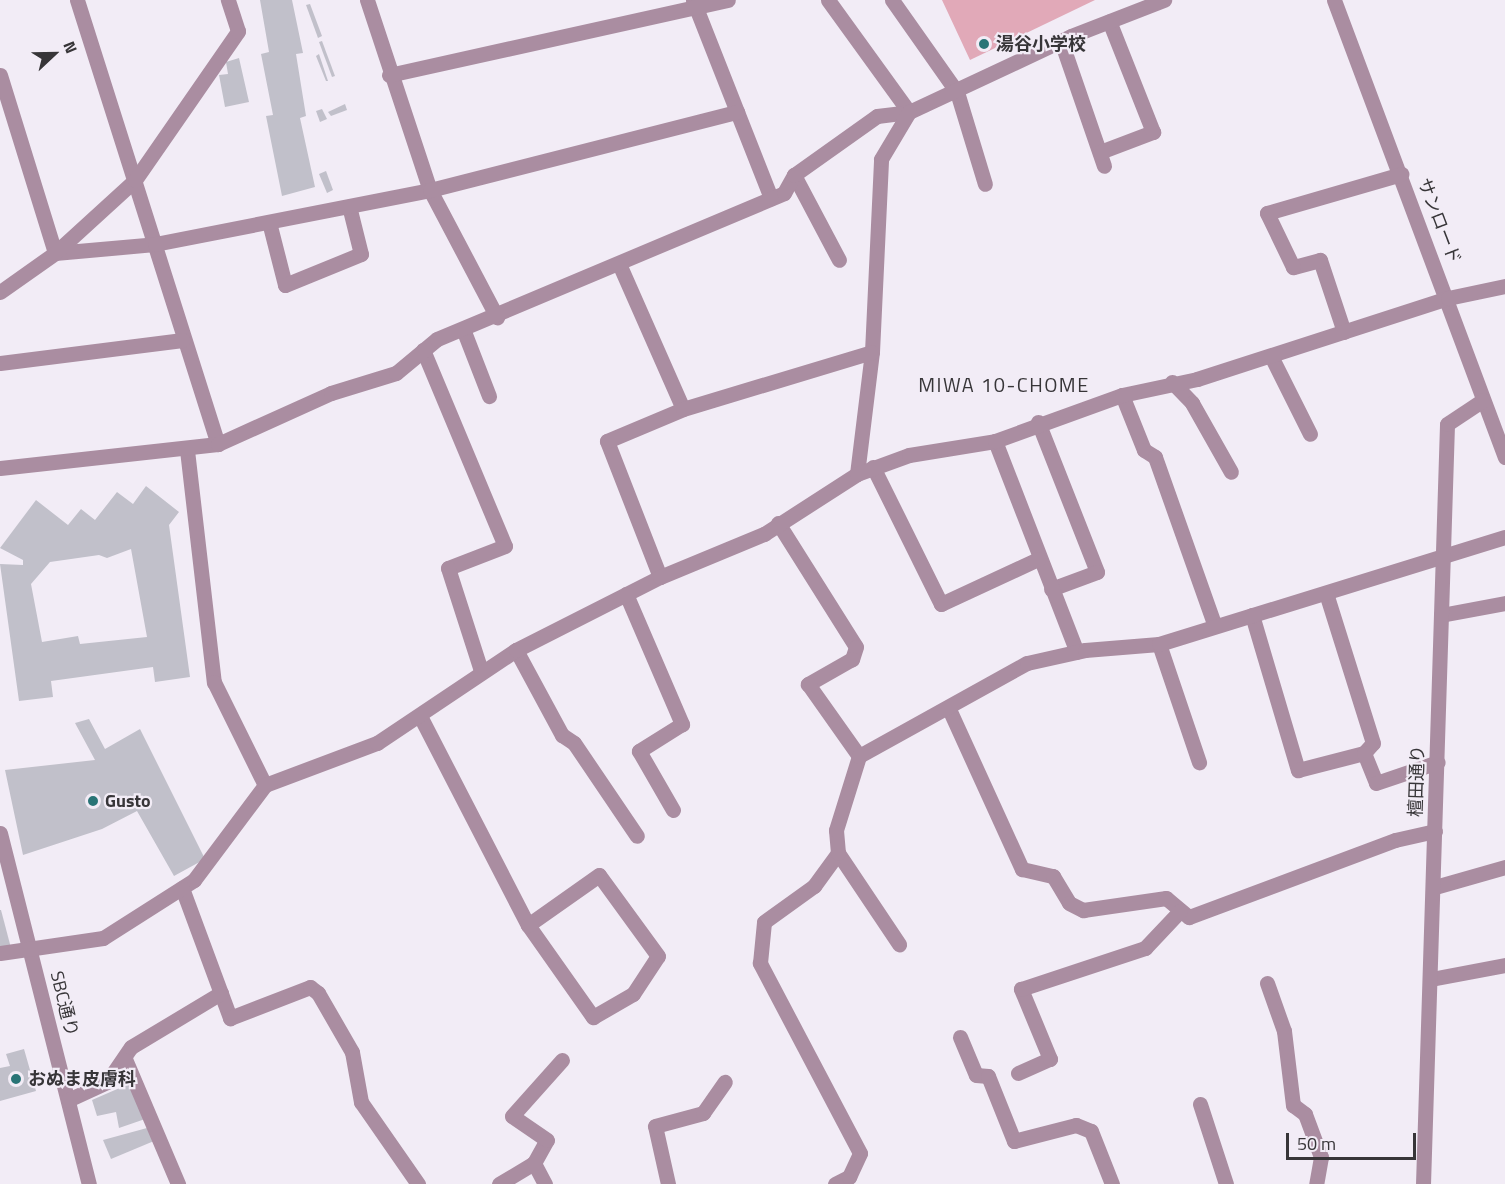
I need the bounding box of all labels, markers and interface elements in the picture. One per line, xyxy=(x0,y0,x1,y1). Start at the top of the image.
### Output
north arrow xyxy=(24,24,84,84)
place label: 湯谷小学校 xyxy=(996,33,1086,55)
marker: 湯谷小学校 xyxy=(977,37,991,51)
text: N xyxy=(57,38,84,57)
street label: サンロード xyxy=(1413,175,1465,267)
district label: MIWA 10-CHOME xyxy=(918,372,1090,396)
street label: 檀田通り xyxy=(1405,745,1429,817)
place label: Gusto xyxy=(105,790,151,812)
marker: Gusto xyxy=(86,794,100,808)
street label: SBC通り xyxy=(45,969,83,1039)
place label: おぬま皮膚科 xyxy=(28,1068,136,1090)
marker: おぬま皮膚科 xyxy=(9,1072,23,1086)
scale bar xyxy=(1289,1121,1420,1159)
text: 50 m xyxy=(1297,1130,1336,1157)

